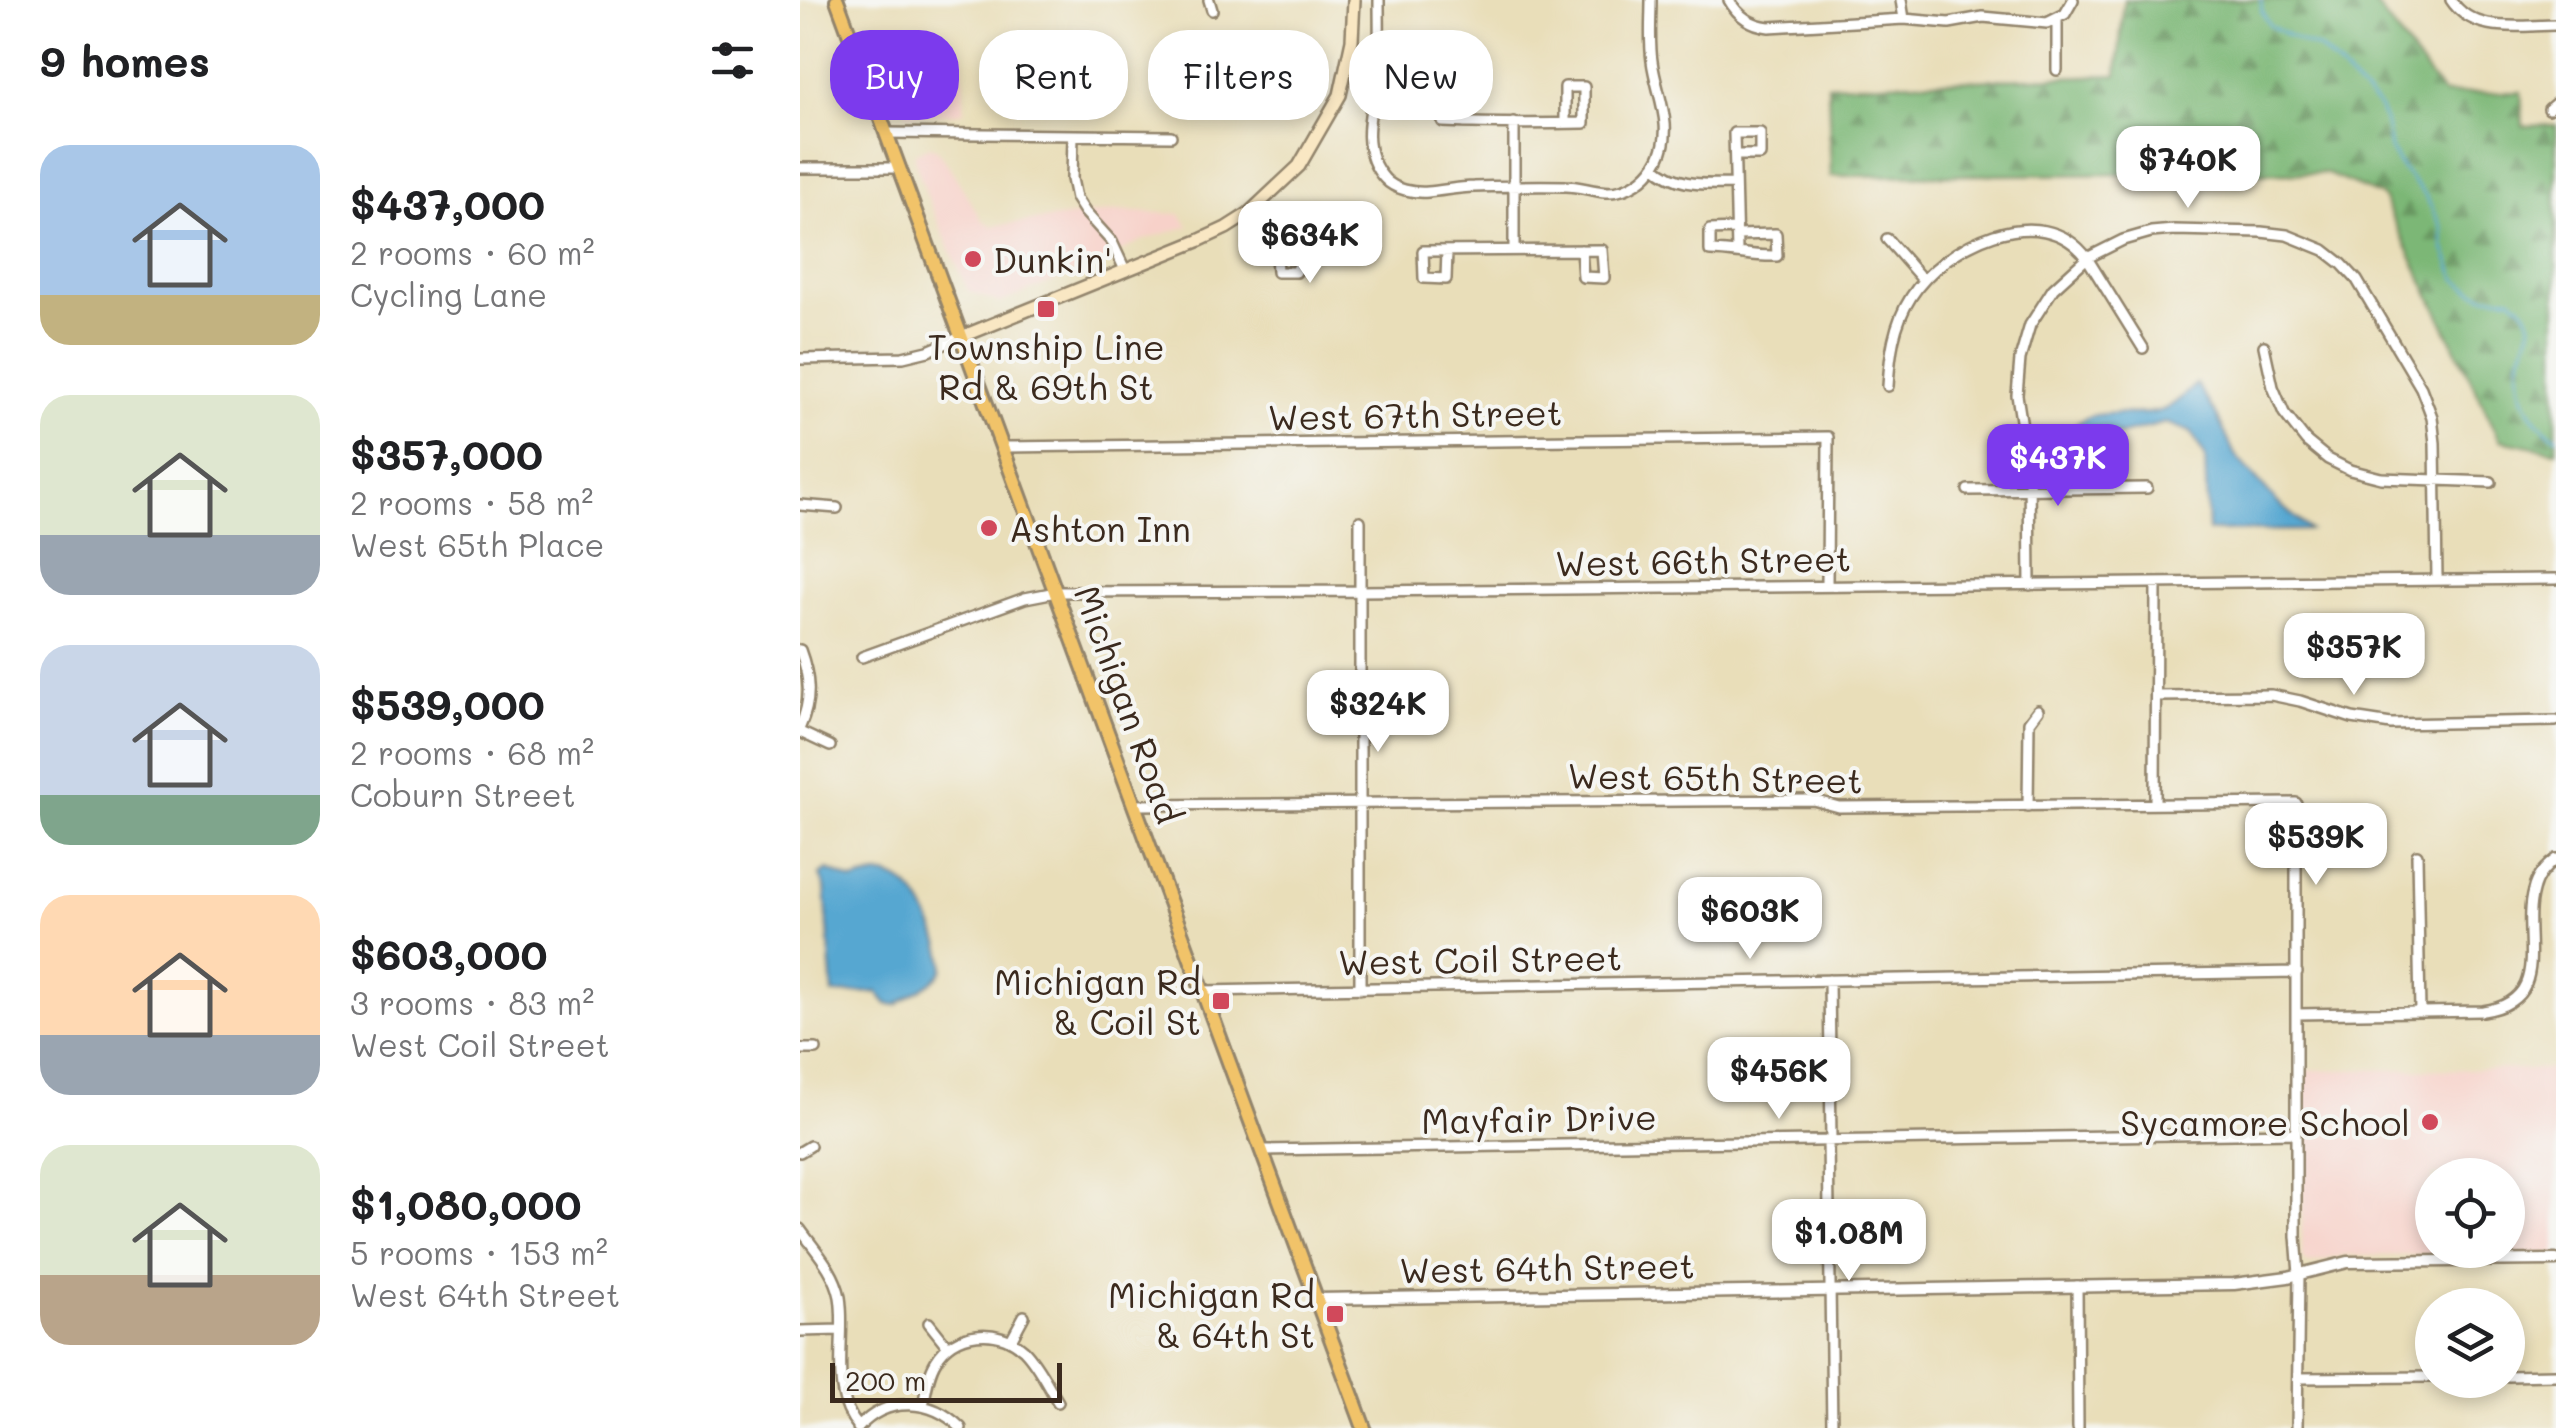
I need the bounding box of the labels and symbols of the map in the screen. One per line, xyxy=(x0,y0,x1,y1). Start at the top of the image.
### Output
pin: $740K xyxy=(2118,126,2258,211)
pin: $634K xyxy=(1240,201,1380,286)
place label: Dunkin' xyxy=(993,236,1112,282)
marker: Dunkin' xyxy=(962,248,984,270)
marker: Township Line Rd & 69th St xyxy=(1035,298,1057,320)
place label: Township Line Rd & 69th St xyxy=(927,323,1165,409)
street label: West 67th Street xyxy=(1267,388,1563,440)
pin: $437K xyxy=(1988,424,2128,509)
place label: Ashton Inn xyxy=(1009,505,1191,551)
marker: Ashton Inn xyxy=(978,517,1000,539)
street label: West 66th Street xyxy=(1555,534,1851,586)
street label: Michigan Road xyxy=(1065,579,1193,829)
pin: $357K xyxy=(2284,613,2424,698)
pin: $324K xyxy=(1308,670,1448,755)
street label: West 65th Street xyxy=(1567,751,1863,803)
pin: $539K xyxy=(2246,803,2386,888)
pin: $603K xyxy=(1680,877,1820,962)
street label: West Coil Street xyxy=(1338,934,1622,984)
place label: Michigan Rd & Coil St xyxy=(994,958,1201,1044)
marker: Michigan Rd & Coil St xyxy=(1210,990,1232,1012)
pin: $456K xyxy=(1709,1037,1849,1122)
street label: Mayfair Drive xyxy=(1421,1093,1657,1143)
place label: Sycamore School xyxy=(2120,1099,2410,1145)
marker: Sycamore School xyxy=(2419,1111,2441,1133)
pin: $1.08M xyxy=(1768,1199,1930,1284)
street label: West 64th Street xyxy=(1399,1241,1695,1293)
place label: Michigan Rd & 64th St xyxy=(1108,1271,1315,1357)
marker: Michigan Rd & 64th St xyxy=(1324,1303,1346,1325)
scale bar xyxy=(830,1358,1062,1402)

